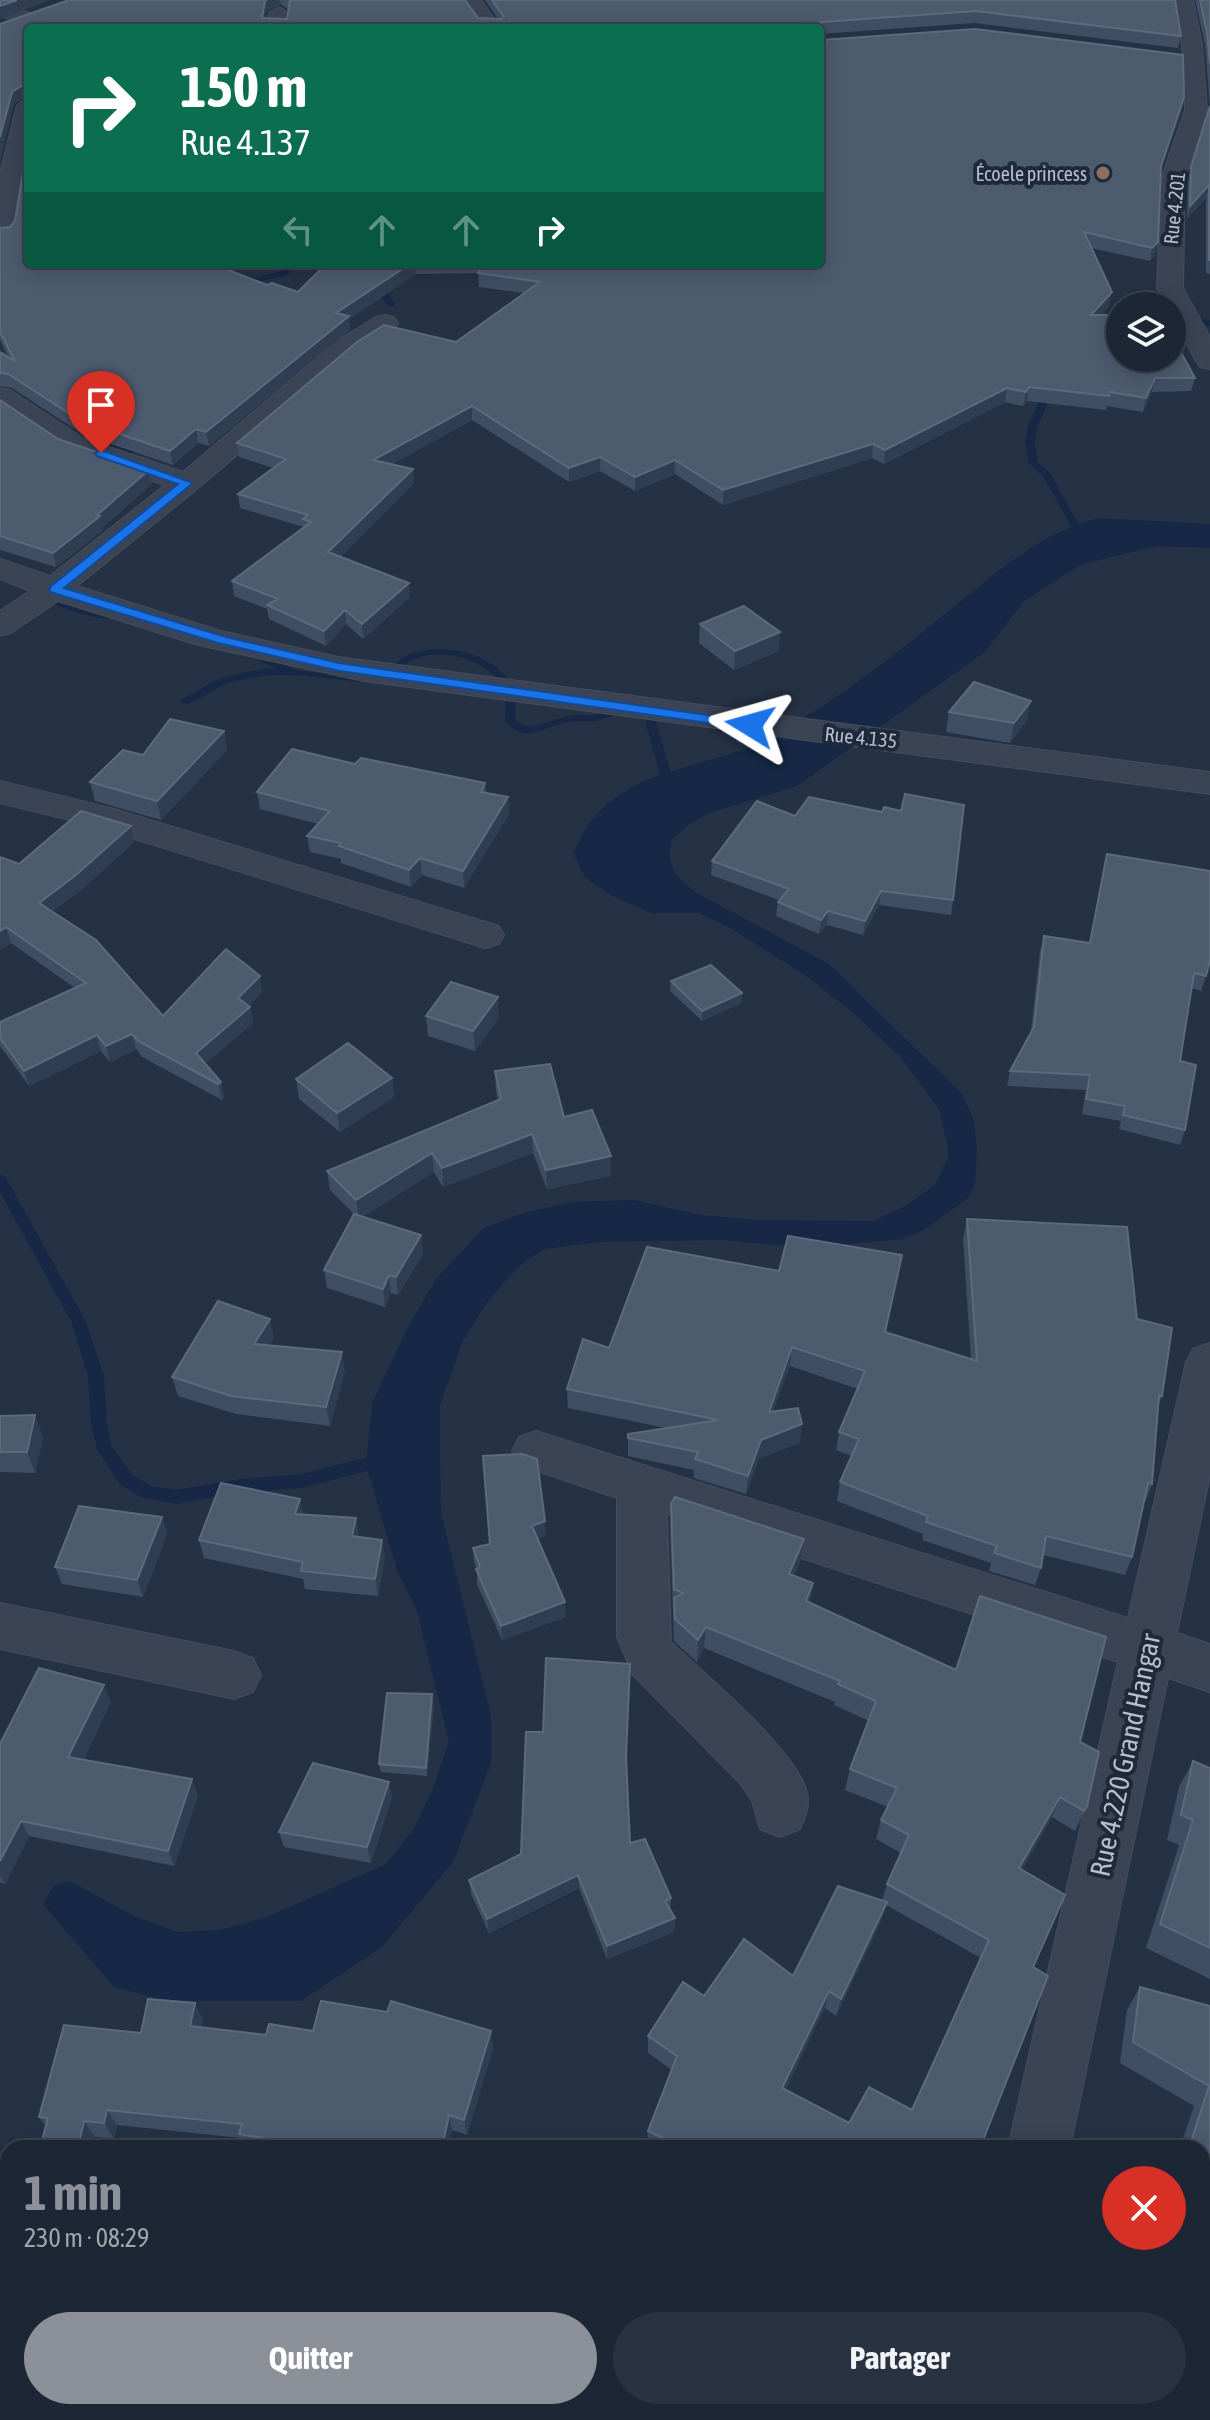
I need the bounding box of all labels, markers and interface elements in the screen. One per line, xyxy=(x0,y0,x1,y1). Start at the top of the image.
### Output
text: 150 m xyxy=(180,55,307,119)
icon: right xyxy=(48,56,152,160)
text: Rue 4.137 xyxy=(180,121,311,163)
place label: Écoele princess xyxy=(975,162,1087,185)
marker: Écoele princess xyxy=(1094,164,1112,182)
street label: Rue 4.201 xyxy=(1159,171,1189,245)
icon: left xyxy=(276,208,320,252)
icon: ahead xyxy=(360,208,404,252)
icon: ahead xyxy=(444,208,488,252)
icon: right xyxy=(528,208,572,252)
map controls xyxy=(1106,292,1186,372)
button: layers xyxy=(1106,292,1186,372)
pin xyxy=(67,371,135,453)
icon: arrive xyxy=(79,383,123,427)
position arrow xyxy=(708,683,792,767)
street label: Rue 4.135 xyxy=(824,722,898,752)
street label: Rue 4.220 Grand Hangar xyxy=(1084,1630,1167,1879)
text: 1 min xyxy=(24,2165,122,2220)
button: close xyxy=(1102,2166,1186,2250)
text: 230 m · 08:29 xyxy=(24,2223,149,2253)
button: Quitter xyxy=(24,2312,597,2404)
button: Partager xyxy=(613,2312,1186,2404)

